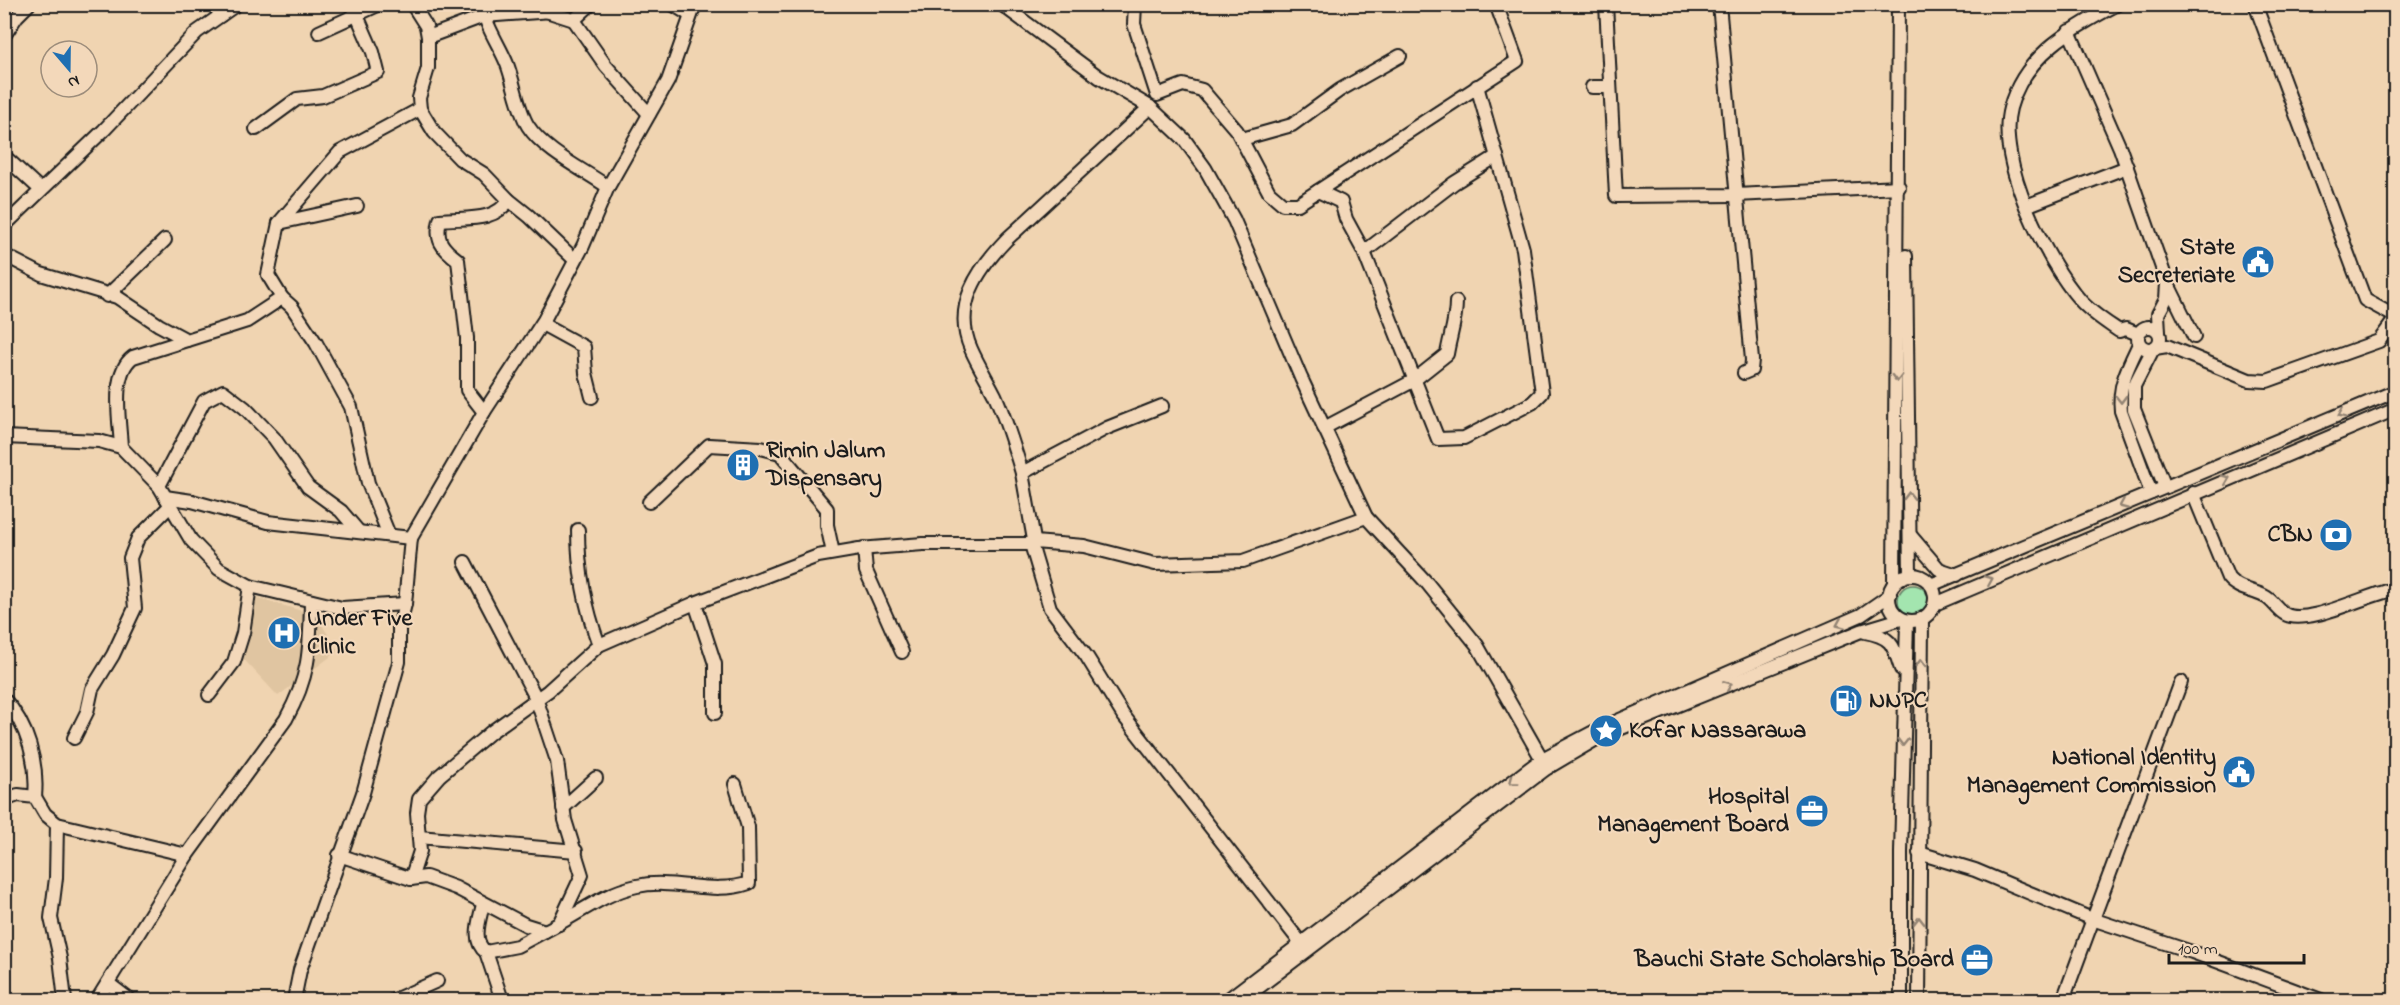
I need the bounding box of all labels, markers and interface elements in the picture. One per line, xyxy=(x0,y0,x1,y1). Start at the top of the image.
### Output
north arrow xyxy=(39,39,99,99)
text: N xyxy=(64,68,83,94)
place label: State Secreteriate xyxy=(2118,231,2236,294)
public building icon: State Secreteriate xyxy=(2240,244,2276,280)
one-way arrow xyxy=(1890,373,1903,382)
one-way arrow xyxy=(2114,394,2127,403)
one-way arrow xyxy=(2337,407,2348,419)
place label: Rimin Jalum Dispensary xyxy=(765,434,886,498)
building icon: Rimin Jalum Dispensary xyxy=(725,447,761,483)
one-way arrow xyxy=(2220,474,2231,486)
one-way arrow xyxy=(1903,491,1915,500)
one-way arrow xyxy=(2118,498,2129,510)
bank icon: CBN xyxy=(2318,517,2354,553)
place label: CBN xyxy=(2267,518,2313,553)
one-way arrow xyxy=(1982,576,1993,588)
place label: Under Five Clinic xyxy=(307,602,414,665)
hospital icon: Under Five Clinic xyxy=(266,615,302,651)
one-way arrow xyxy=(1835,617,1846,629)
one-way arrow xyxy=(1915,659,1927,668)
one-way arrow xyxy=(1722,680,1733,692)
fuel station icon: NNPC xyxy=(1828,683,1864,719)
place label: NNPC xyxy=(1869,684,1927,719)
place icon: Kofar Nassarawa xyxy=(1588,713,1624,749)
place label: Kofar Nassarawa xyxy=(1629,714,1806,749)
one-way arrow xyxy=(1896,738,1909,747)
place label: National Identity Management Commission xyxy=(1967,741,2216,805)
public building icon: National Identity Management Commission xyxy=(2221,754,2257,790)
one-way arrow xyxy=(1509,773,1520,784)
place label: Hospital Management Board xyxy=(1597,780,1790,844)
office icon: Hospital Management Board xyxy=(1794,793,1830,829)
one-way arrow xyxy=(1913,917,1925,926)
scale bar xyxy=(2169,927,2304,965)
text: 100 m xyxy=(2178,937,2218,963)
office icon: Bauchi State Scholarship Board xyxy=(1959,942,1995,978)
place label: Bauchi State Scholarship Board xyxy=(1633,943,1955,978)

